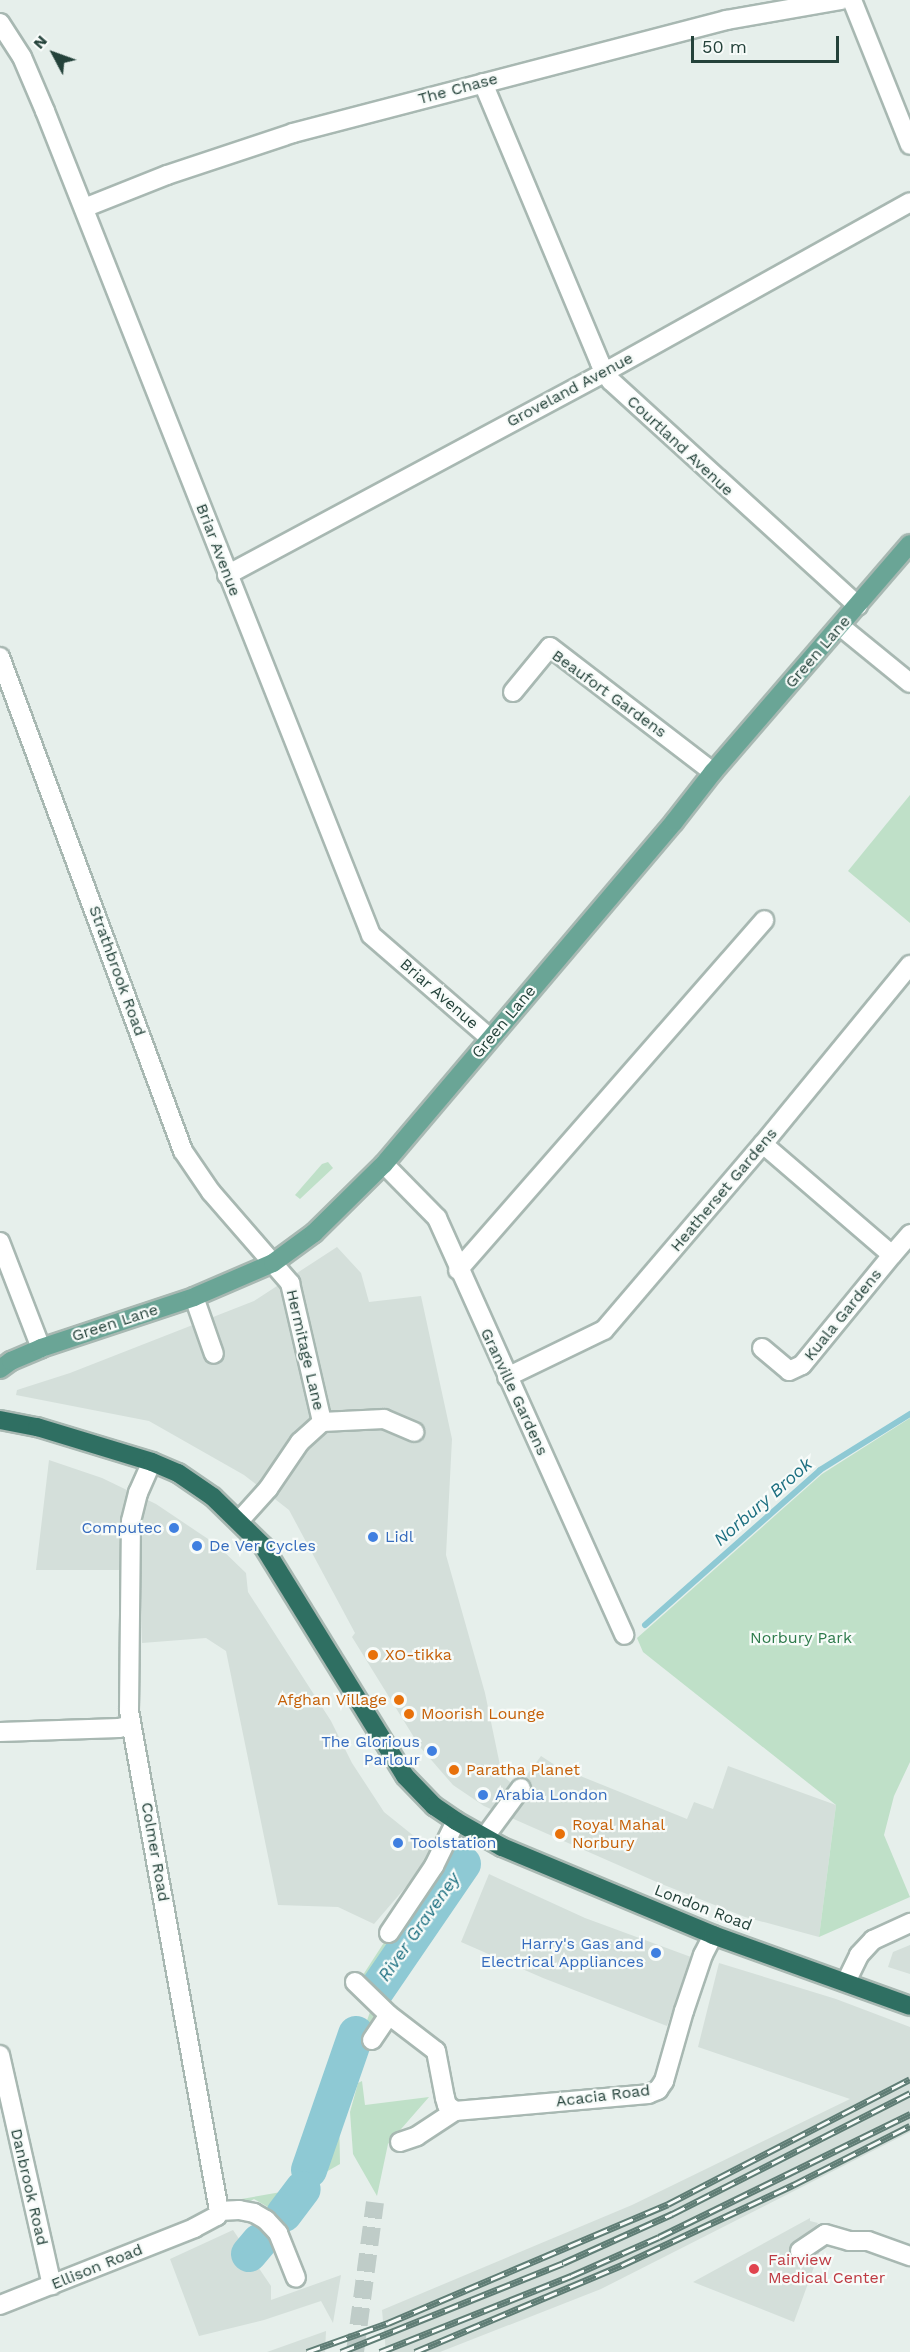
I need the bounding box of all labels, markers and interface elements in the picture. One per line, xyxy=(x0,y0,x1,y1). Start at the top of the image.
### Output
north arrow xyxy=(24,24,84,84)
scale bar xyxy=(694,24,842,62)
text: N xyxy=(29,31,51,53)
text: 50 m xyxy=(702,36,747,57)
street label: The Chase xyxy=(416,69,500,109)
street label: Groveland Avenue xyxy=(503,348,637,432)
street label: Courtland Avenue xyxy=(623,392,737,500)
street label: Briar Avenue xyxy=(191,500,245,600)
street label: Green Lane xyxy=(781,612,855,692)
street label: Beaufort Gardens xyxy=(548,646,670,742)
street label: Strathbrook Road xyxy=(84,903,150,1039)
street label: Briar Avenue xyxy=(395,954,483,1034)
street label: Green Lane xyxy=(468,982,540,1062)
street label: Heatherset Gardens xyxy=(667,1124,781,1256)
street label: Kuala Gardens xyxy=(800,1265,886,1365)
street label: Hermitage Lane xyxy=(282,1288,328,1412)
street label: Green Lane xyxy=(70,1300,160,1346)
street label: Granville Gardens xyxy=(476,1325,552,1459)
water label: Norbury Brook xyxy=(709,1453,817,1551)
place label: Computec xyxy=(81,1518,162,1538)
marker: Computec xyxy=(167,1521,181,1535)
place label: Lidl xyxy=(385,1527,414,1547)
marker: Lidl xyxy=(366,1530,380,1544)
place label: De Ver Cycles xyxy=(209,1536,317,1556)
marker: De Ver Cycles xyxy=(190,1539,204,1553)
park label: Norbury Park xyxy=(750,1628,852,1648)
place label: XO-tikka xyxy=(385,1645,452,1665)
marker: XO-tikka xyxy=(366,1648,380,1662)
place label: Afghan Village xyxy=(277,1690,387,1710)
marker: Afghan Village xyxy=(392,1693,406,1707)
place label: Moorish Lounge xyxy=(421,1704,545,1724)
marker: Moorish Lounge xyxy=(402,1707,416,1721)
place label: The Glorious Parlour xyxy=(321,1732,420,1770)
marker: The Glorious Parlour xyxy=(425,1744,439,1758)
place label: Paratha Planet xyxy=(466,1760,580,1780)
marker: Paratha Planet xyxy=(447,1763,461,1777)
place label: Arabia London xyxy=(495,1785,608,1805)
marker: Arabia London xyxy=(476,1788,490,1802)
street label: Colmer Road xyxy=(137,1801,173,1903)
place label: Royal Mahal Norbury xyxy=(572,1815,666,1853)
marker: Royal Mahal Norbury xyxy=(553,1827,567,1841)
place label: Toolstation xyxy=(410,1833,496,1853)
marker: Toolstation xyxy=(391,1836,405,1850)
water label: River Graveney xyxy=(373,1868,465,1986)
street label: London Road xyxy=(652,1881,754,1935)
place label: Harry's Gas and Electrical Appliances xyxy=(479,1934,644,1972)
marker: Harry's Gas and Electrical Appliances xyxy=(649,1946,663,1960)
street label: Acacia Road xyxy=(555,2081,651,2111)
street label: Danbrook Road xyxy=(6,2127,52,2247)
street label: Ellison Road xyxy=(49,2240,145,2294)
place label: Fairview Medical Center xyxy=(768,2250,886,2288)
marker: Fairview Medical Center xyxy=(745,2260,763,2278)

